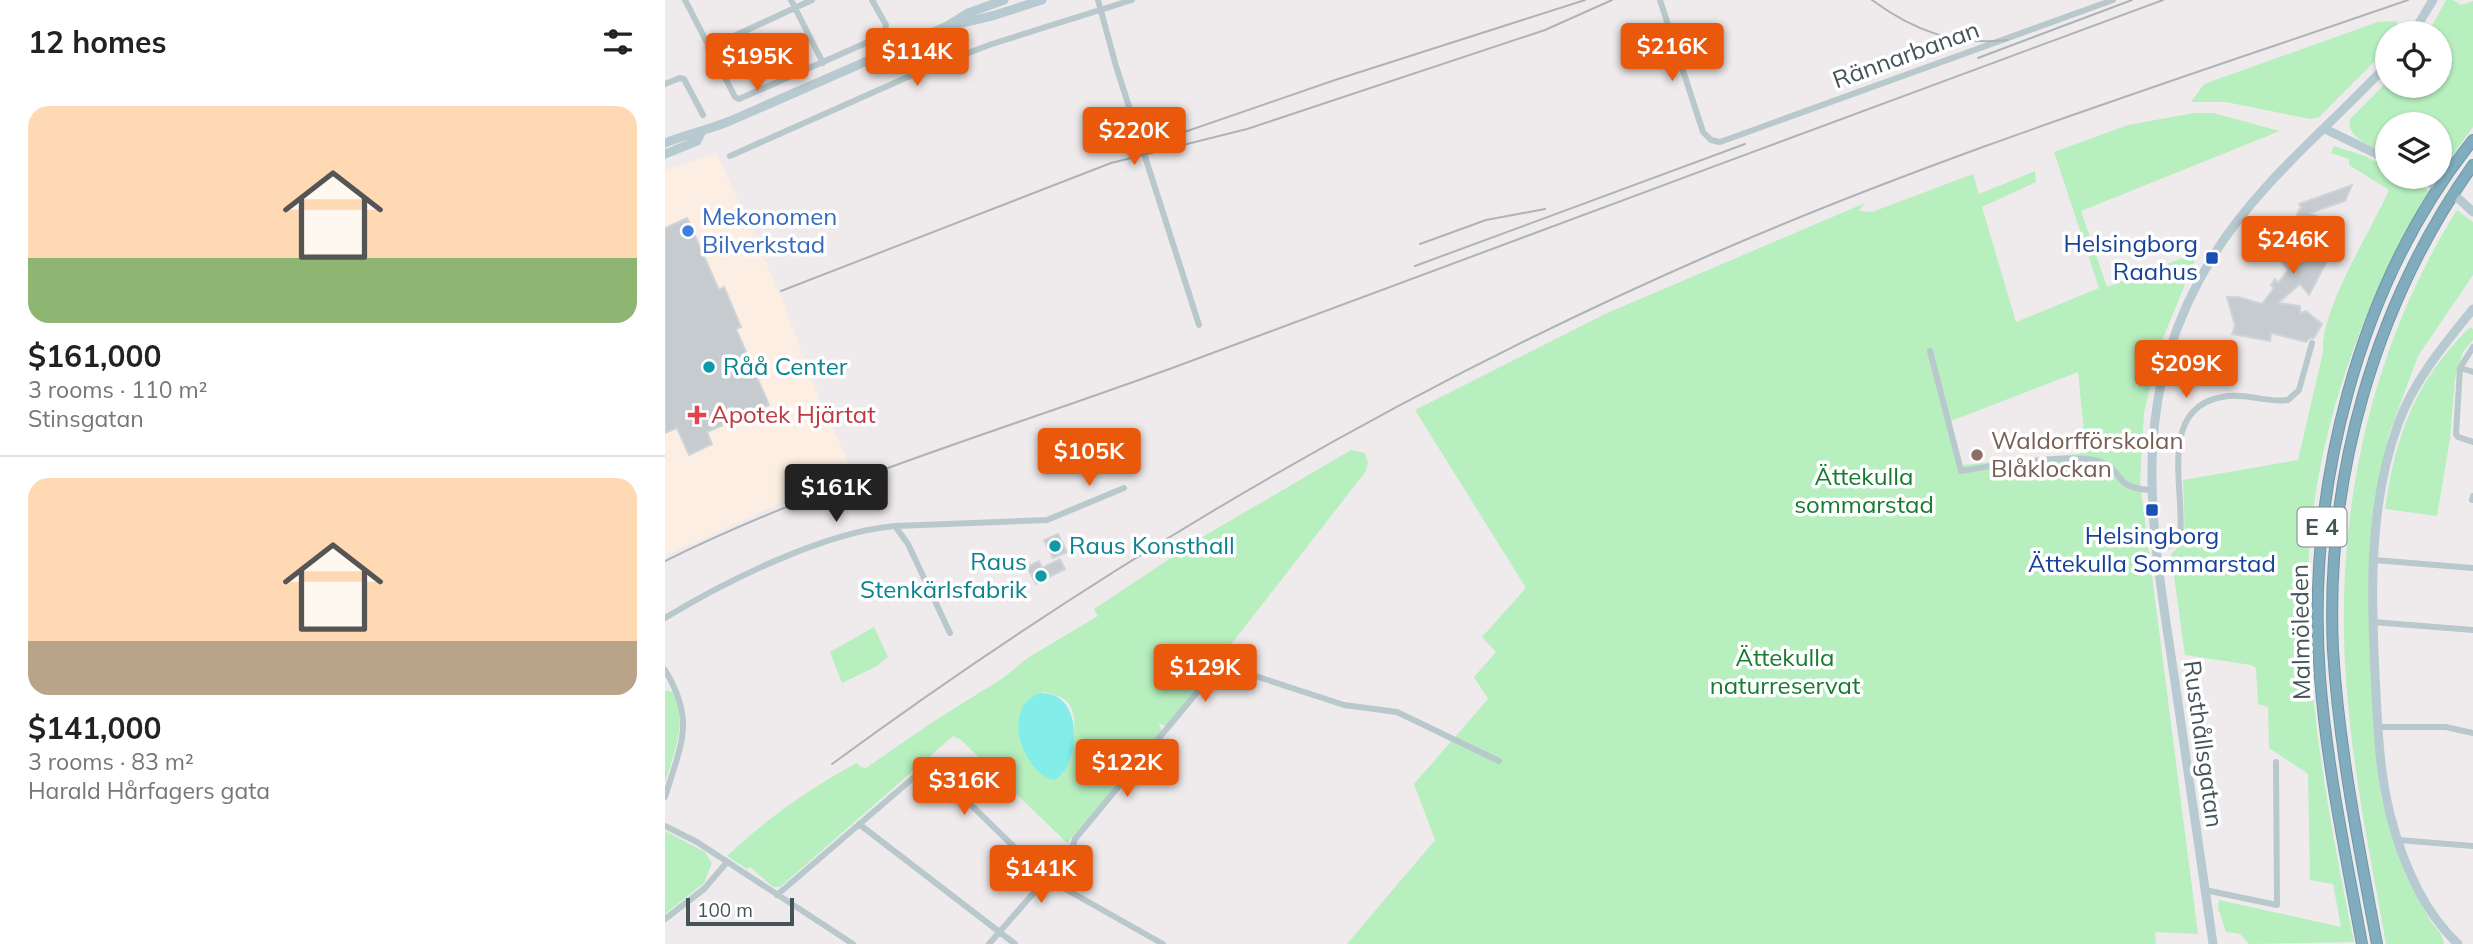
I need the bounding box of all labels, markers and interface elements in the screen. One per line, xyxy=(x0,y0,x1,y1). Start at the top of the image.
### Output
street label: Rännarbanan xyxy=(1828,14,1983,94)
map controls xyxy=(2375,21,2452,189)
button: locate xyxy=(2375,21,2452,98)
text: 12 homes xyxy=(28,23,167,61)
icon: filters xyxy=(599,23,637,61)
pin: $216K xyxy=(1623,24,1721,83)
pin: $114K xyxy=(868,28,966,88)
text: $216K xyxy=(1637,31,1707,60)
pin: $195K xyxy=(708,34,806,93)
text: $114K xyxy=(882,36,952,65)
text: $195K xyxy=(722,41,792,70)
pin: $220K xyxy=(1085,108,1183,167)
button: layers xyxy=(2375,112,2452,189)
text: $220K xyxy=(1099,115,1169,144)
icon: home xyxy=(270,152,396,278)
place label: Mekonomen Bilverkstad xyxy=(702,201,837,259)
pin: $246K xyxy=(2244,216,2342,276)
marker: Mekonomen Bilverkstad xyxy=(680,223,696,239)
text: $246K xyxy=(2258,224,2328,253)
place label: Helsingborg Raahus xyxy=(2064,228,2198,286)
marker: Helsingborg Raahus xyxy=(2204,250,2220,266)
text: $161,000 xyxy=(28,337,161,375)
pin: $209K xyxy=(2137,340,2235,400)
text: $209K xyxy=(2151,348,2221,377)
place label: Råå Center xyxy=(723,351,848,381)
marker: Råå Center xyxy=(701,359,717,375)
text: 3 rooms · 110 m² xyxy=(28,375,208,404)
place label: Apotek Hjärtat xyxy=(711,399,876,429)
text: Stinsgatan xyxy=(28,404,144,433)
marker: Apotek Hjärtat xyxy=(689,407,705,423)
place label: Waldorfförskolan Blåklockan xyxy=(1991,425,2184,483)
pin: $105K xyxy=(1040,428,1138,488)
text: $105K xyxy=(1054,436,1124,465)
marker: Waldorfförskolan Blåklockan xyxy=(1969,447,1985,463)
park label: Ättekulla sommarstad xyxy=(1794,461,1934,519)
pin: $161K xyxy=(787,464,885,524)
text: $161K xyxy=(801,472,871,501)
marker: Helsingborg Ättekulla Sommarstad xyxy=(2144,502,2160,518)
road number: E 4 xyxy=(2297,508,2347,547)
place label: Helsingborg Ättekulla Sommarstad xyxy=(2028,520,2276,578)
icon: home xyxy=(270,524,396,650)
place label: Raus Konsthall xyxy=(1069,530,1235,560)
marker: Raus Konsthall xyxy=(1047,538,1063,554)
place label: Raus Stenkärlsfabrik xyxy=(860,546,1028,604)
street label: Malmöleden xyxy=(2284,564,2316,700)
marker: Raus Stenkärlsfabrik xyxy=(1033,568,1049,584)
park label: Ättekulla naturreservat xyxy=(1710,642,1860,700)
pin: $129K xyxy=(1156,644,1254,704)
text: $129K xyxy=(1170,652,1240,681)
street label: Rusthållsgatan xyxy=(2177,659,2231,829)
text: $141,000 xyxy=(28,709,161,747)
pin: $122K xyxy=(1078,740,1176,799)
text: 3 rooms · 83 m² xyxy=(28,747,194,776)
text: $122K xyxy=(1092,747,1162,776)
pin: $316K xyxy=(915,758,1013,817)
text: $316K xyxy=(929,765,999,794)
text: Harald Hårfagers gata xyxy=(28,776,270,805)
pin: $141K xyxy=(992,846,1090,905)
text: $141K xyxy=(1006,853,1076,882)
scale bar xyxy=(686,895,795,927)
text: 100 m xyxy=(697,898,753,922)

